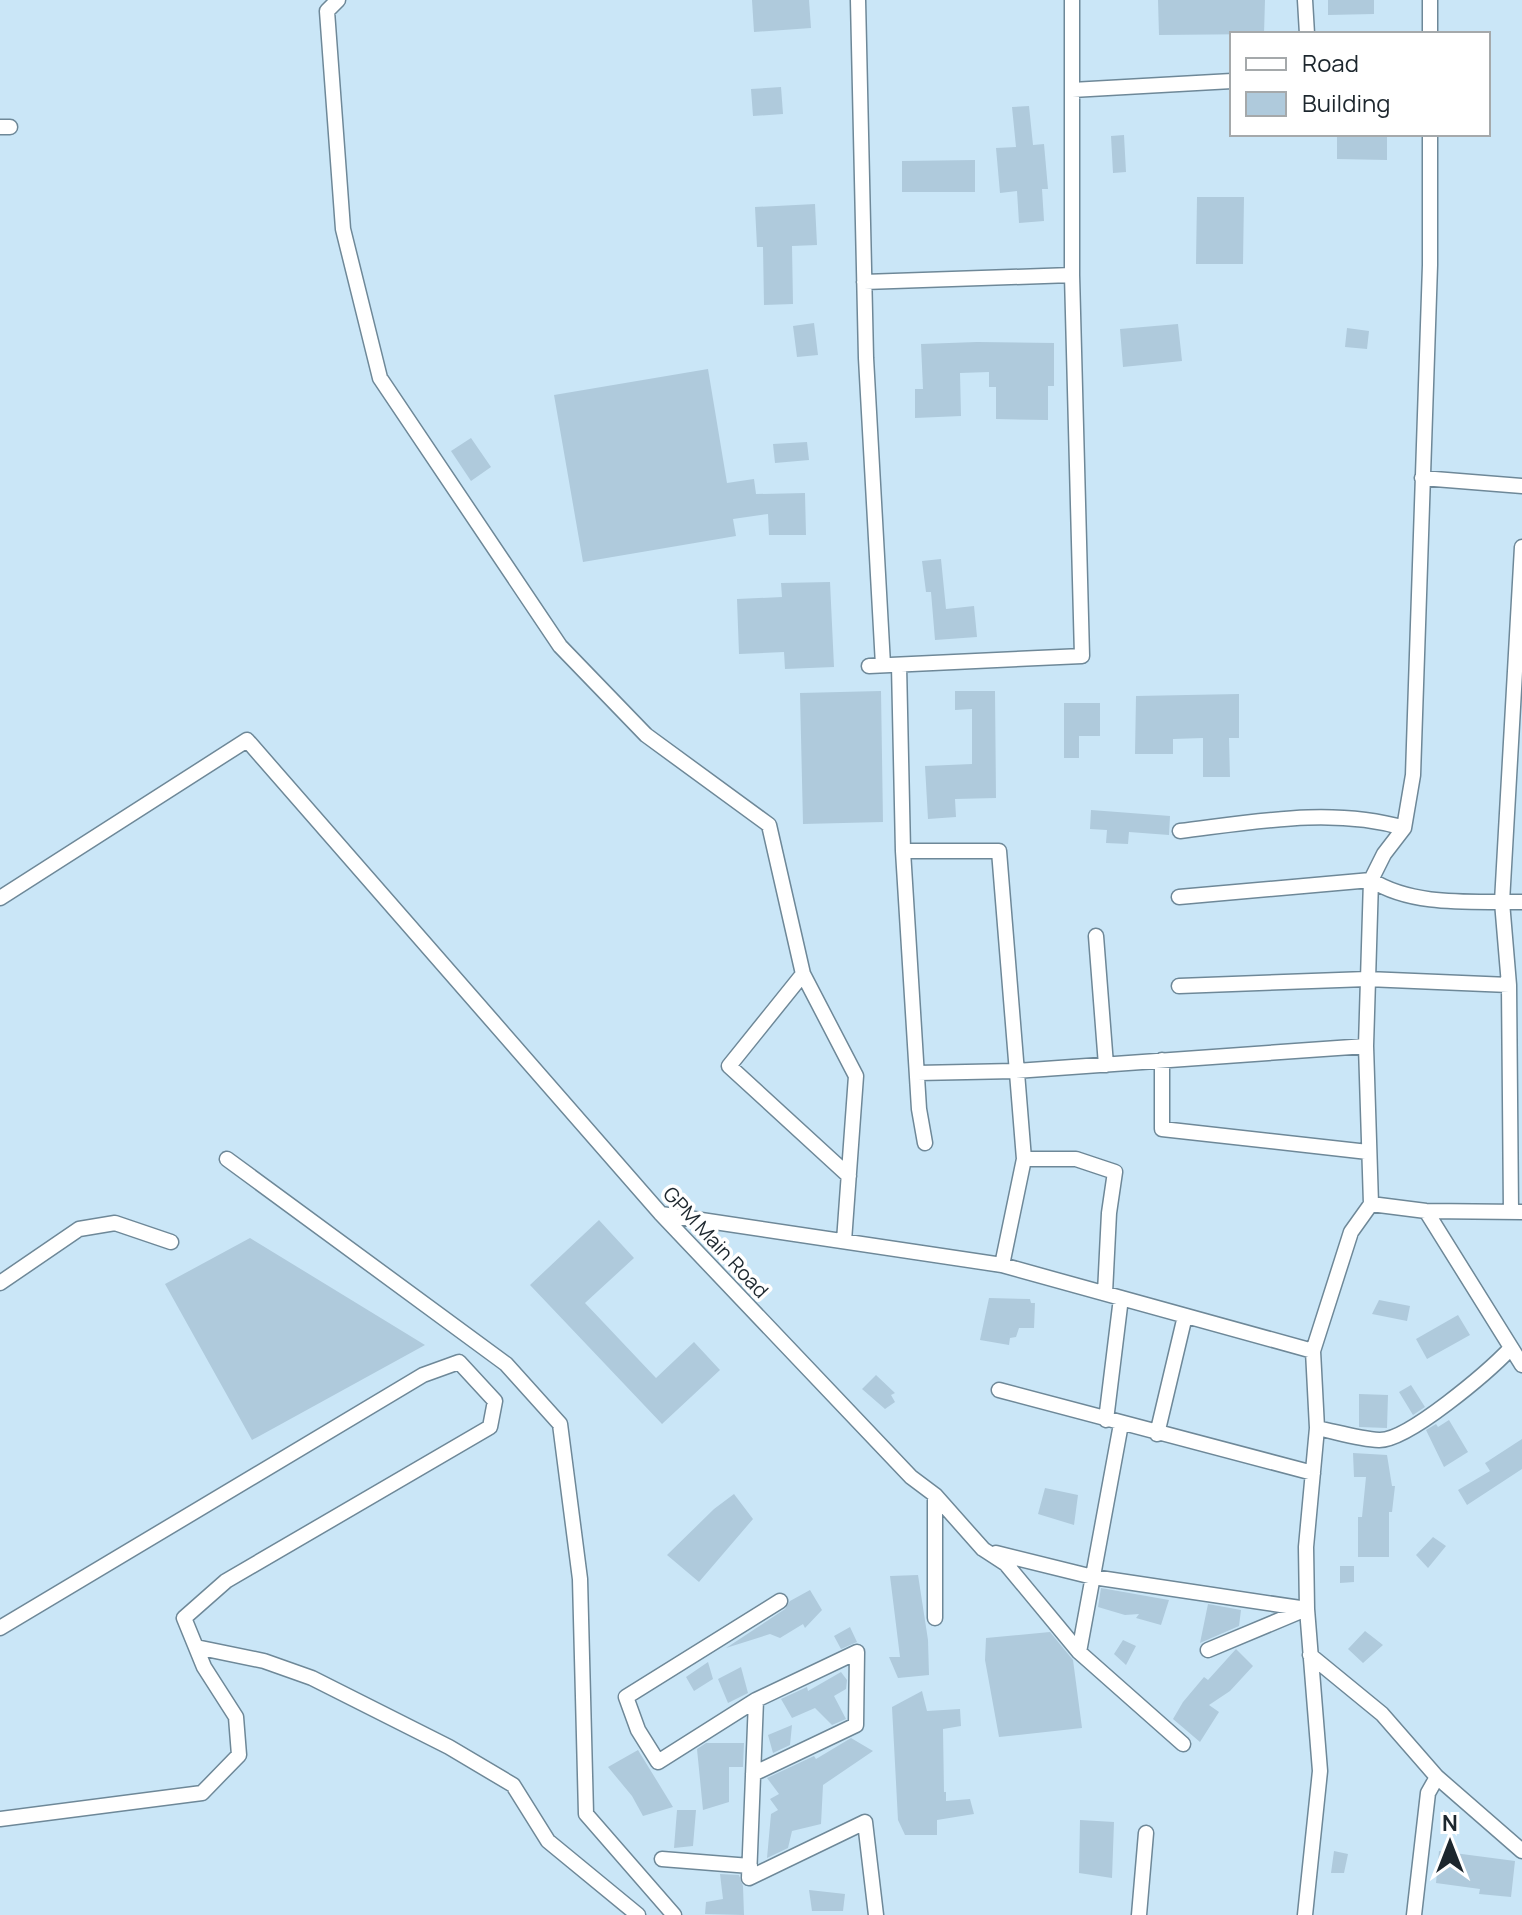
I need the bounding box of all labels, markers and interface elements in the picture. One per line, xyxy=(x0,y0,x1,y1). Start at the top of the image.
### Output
legend xyxy=(1230,32,1490,136)
text: Road xyxy=(1302,46,1359,79)
text: Building xyxy=(1302,86,1390,119)
street label: GPM Main Road xyxy=(657,1181,775,1303)
north arrow xyxy=(1410,1803,1490,1883)
text: N xyxy=(1442,1808,1458,1838)

